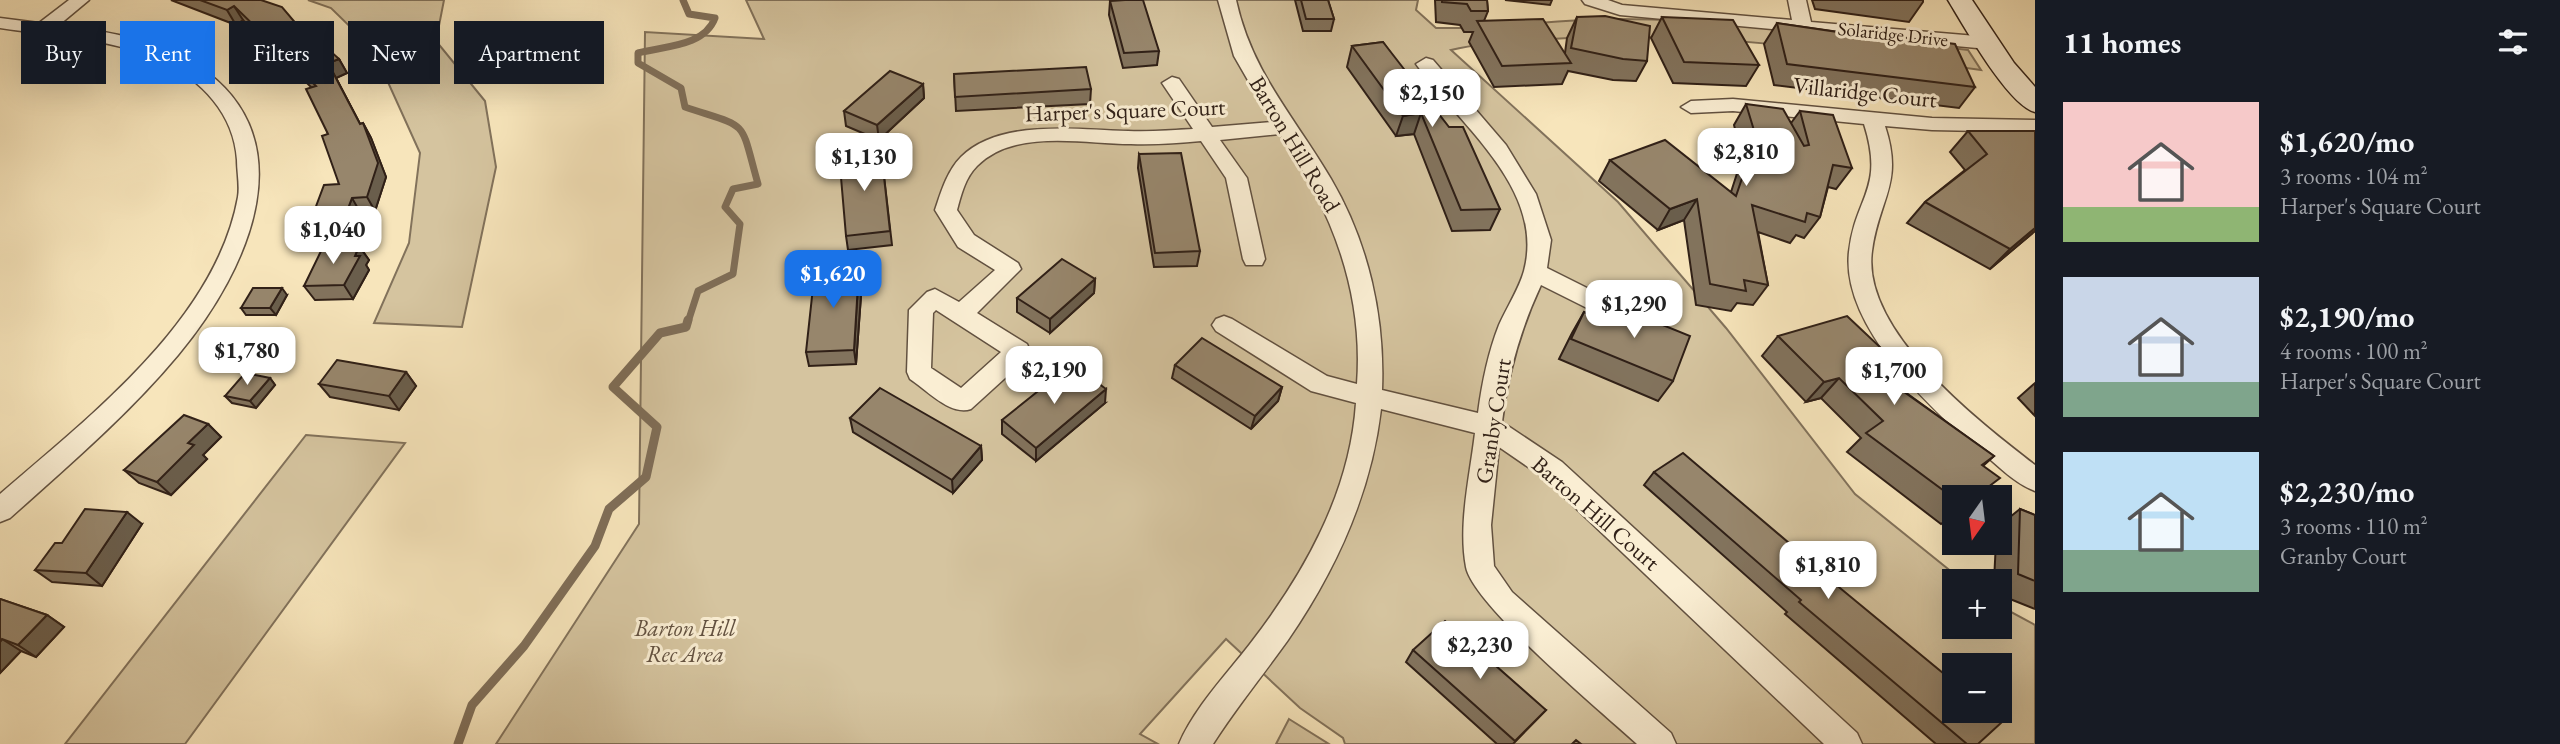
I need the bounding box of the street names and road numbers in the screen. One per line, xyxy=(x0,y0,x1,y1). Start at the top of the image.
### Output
street label: Solaridge Drive xyxy=(1837,16,1949,52)
street label: Barton Hill Road xyxy=(1243,70,1348,218)
street label: Villaridge Court xyxy=(1792,70,1939,115)
street label: Harper's Square Court xyxy=(1024,91,1227,128)
street label: Granby Court xyxy=(1468,355,1518,486)
street label: Barton Hill Court xyxy=(1526,449,1667,577)

